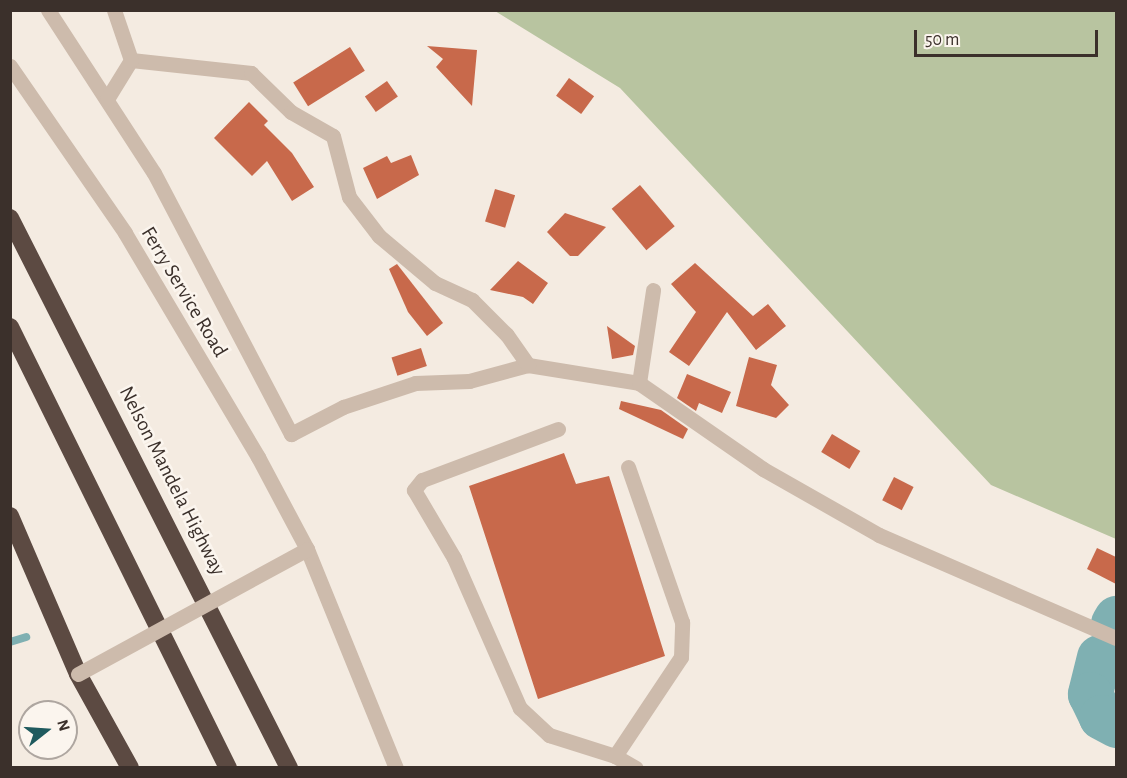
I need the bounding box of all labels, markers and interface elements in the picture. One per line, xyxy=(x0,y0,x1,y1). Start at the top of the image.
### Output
scale bar xyxy=(917,18,1102,56)
text: 50 m xyxy=(925,31,959,49)
street label: Ferry Service Road xyxy=(135,222,233,362)
street label: Nelson Mandela Highway xyxy=(113,382,231,580)
north arrow xyxy=(18,700,78,760)
text: N xyxy=(54,718,73,733)

